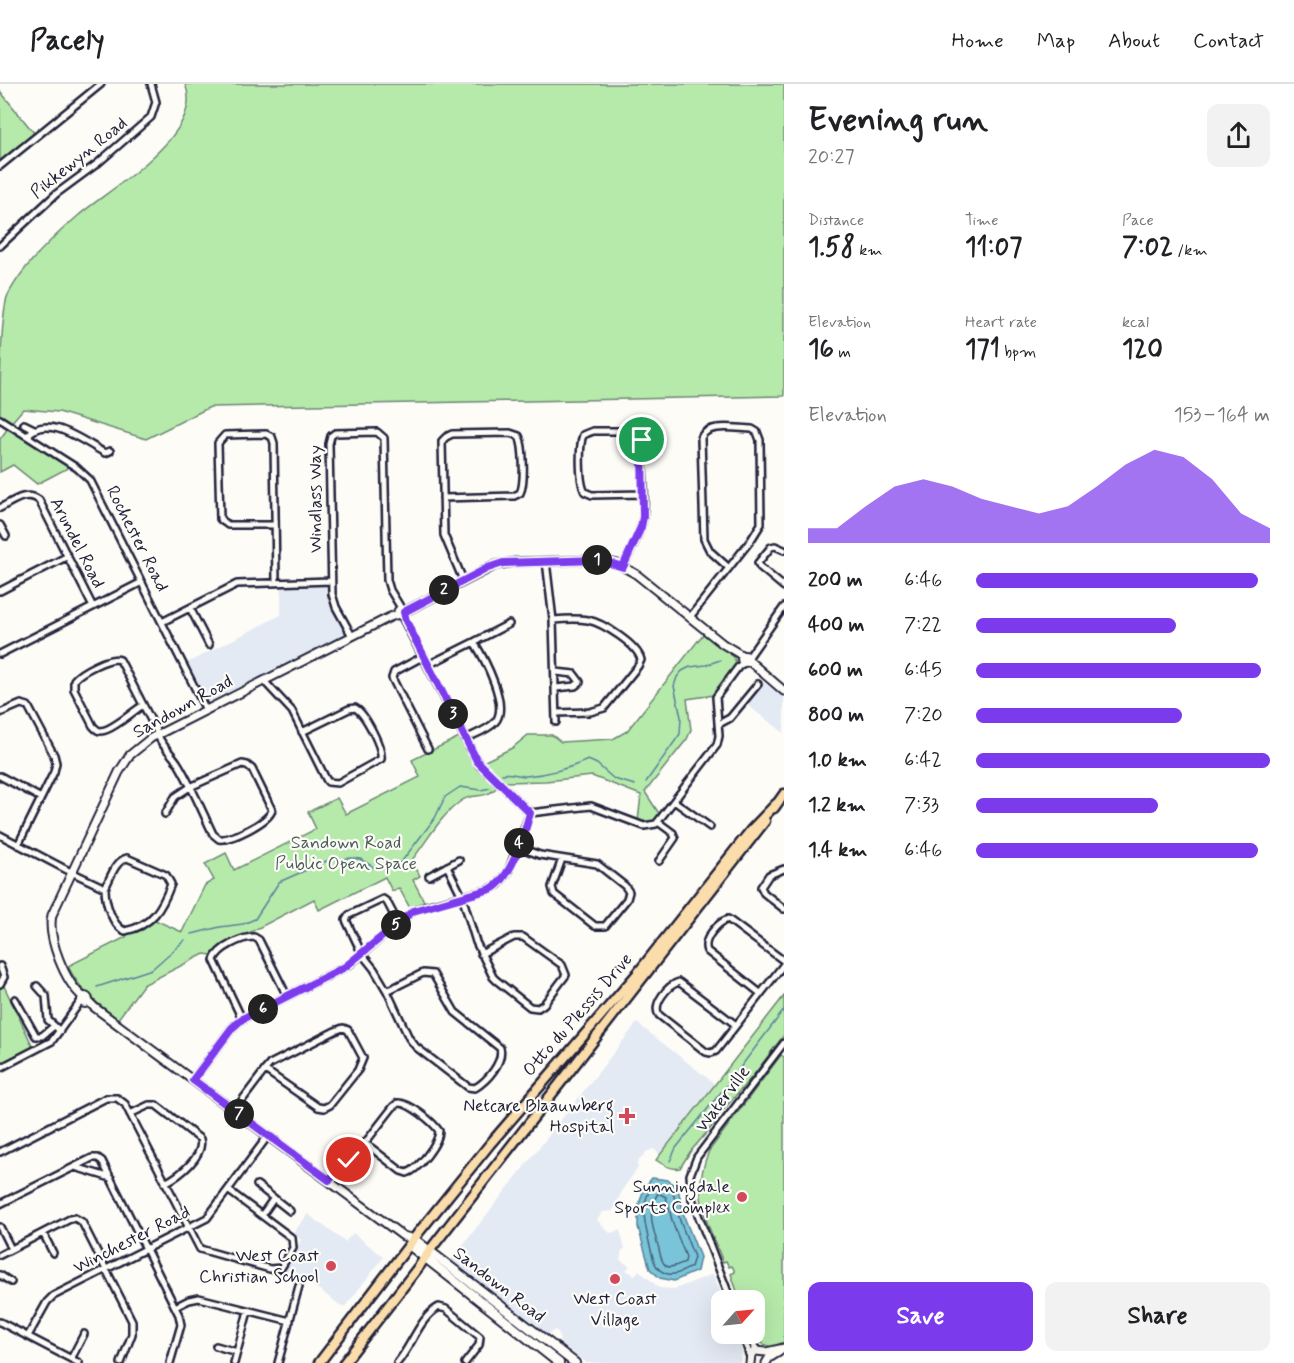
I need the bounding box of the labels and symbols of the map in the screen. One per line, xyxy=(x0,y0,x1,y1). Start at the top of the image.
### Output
street label: Pikkewyn Road xyxy=(26,112,132,204)
pin xyxy=(616,414,667,465)
street label: Windlass Way xyxy=(304,445,328,553)
street label: Rochester Road xyxy=(100,482,174,596)
street label: Arundel Road xyxy=(44,493,110,593)
pin: 1 xyxy=(582,545,612,575)
pin: 2 xyxy=(429,575,459,605)
street label: Sandown Road xyxy=(129,670,237,744)
pin: 3 xyxy=(438,699,468,729)
pin: 4 xyxy=(504,828,534,858)
park label: Sandown Road Public Open Space xyxy=(275,831,417,876)
pin: 5 xyxy=(381,910,411,940)
street label: Otto du Plessis Drive xyxy=(518,948,638,1082)
pin: 6 xyxy=(248,994,278,1024)
street label: Waterville xyxy=(690,1061,756,1137)
place label: Netcare Blaauwberg Hospital xyxy=(463,1094,614,1139)
pin: 7 xyxy=(224,1099,254,1129)
marker: Netcare Blaauwberg Hospital xyxy=(618,1107,636,1125)
pin xyxy=(323,1134,374,1185)
place label: Sunningdale Sports Complex xyxy=(614,1175,730,1220)
marker: Sunningdale Sports Complex xyxy=(735,1190,749,1204)
street label: Winchester Road xyxy=(69,1200,195,1280)
street label: Sandown Road xyxy=(448,1241,550,1329)
place label: West Coast Christian School xyxy=(199,1244,320,1289)
marker: West Coast Christian School xyxy=(324,1259,338,1273)
marker: West Coast Village xyxy=(608,1272,622,1286)
place label: West Coast Village xyxy=(573,1287,657,1332)
north arrow xyxy=(711,1290,765,1344)

